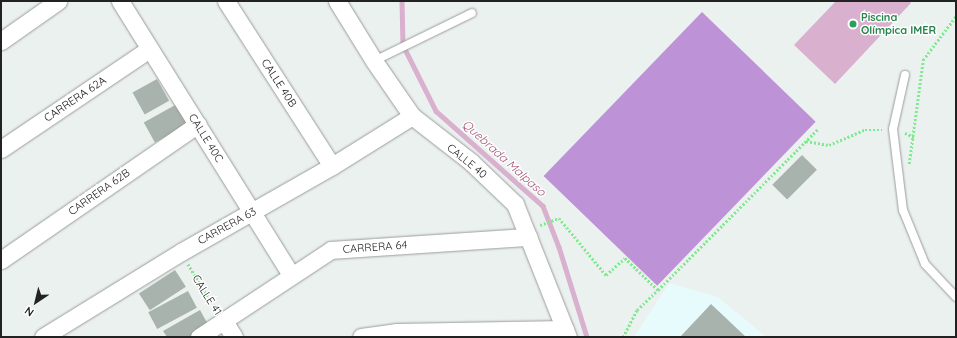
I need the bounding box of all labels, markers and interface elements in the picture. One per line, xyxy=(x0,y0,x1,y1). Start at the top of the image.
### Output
place label: Piscina Olímpica IMER xyxy=(861,11,936,37)
marker: Piscina Olímpica IMER xyxy=(848,19,858,29)
street label: CALLE 40B xyxy=(259,56,299,110)
street label: CARRERA 62A xyxy=(42,73,108,125)
street label: CALLE 40C xyxy=(186,111,226,165)
water label: Quebrada Malpaso xyxy=(459,117,549,199)
street label: CALLE 40 xyxy=(444,141,490,181)
street label: CARRERA 62B xyxy=(66,166,132,218)
street label: CARRERA 63 xyxy=(196,205,258,247)
street label: CARRERA 64 xyxy=(342,238,408,256)
street label: CALLE 41 xyxy=(189,272,225,318)
north arrow xyxy=(16,282,56,322)
text: N xyxy=(22,304,36,320)

